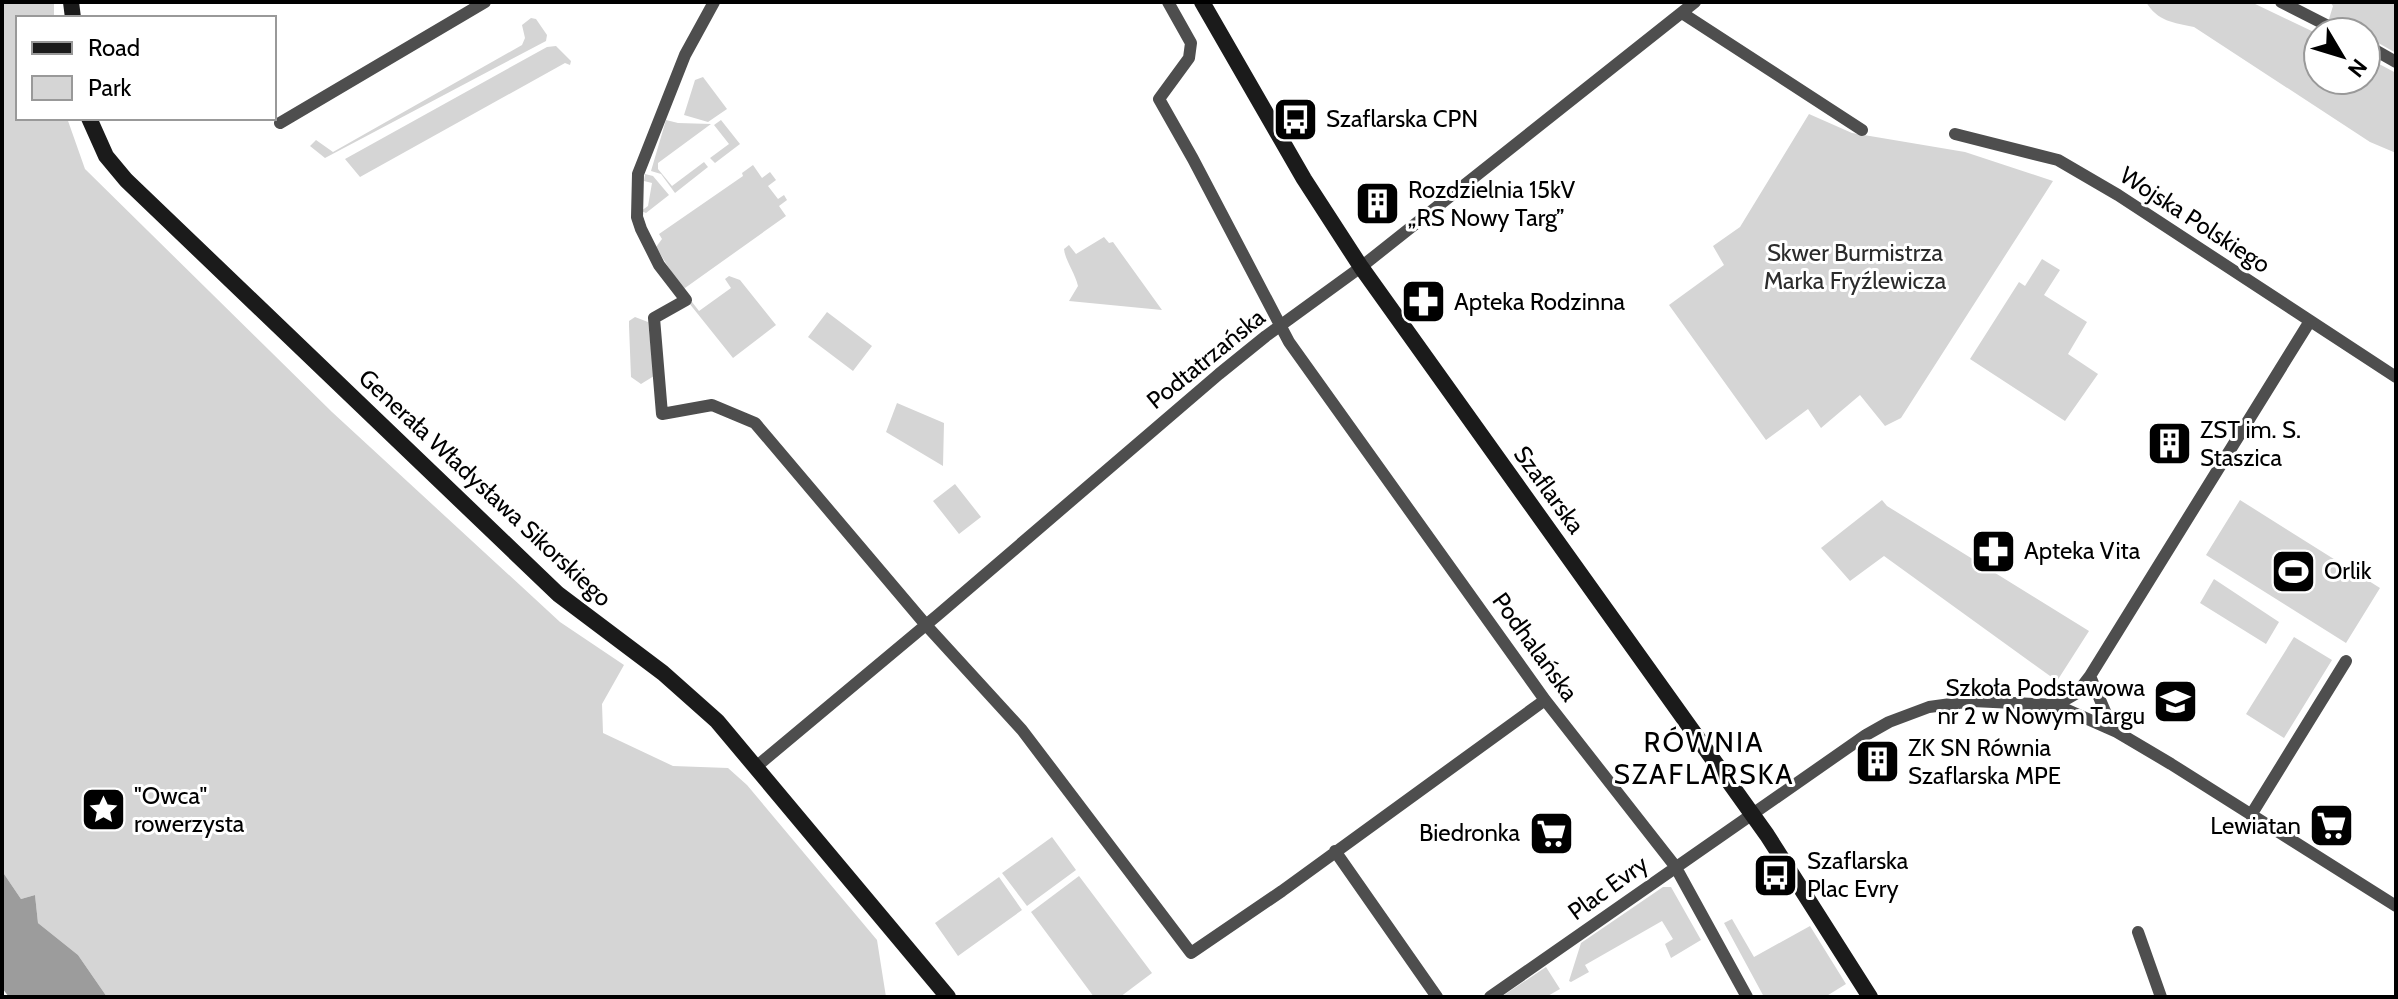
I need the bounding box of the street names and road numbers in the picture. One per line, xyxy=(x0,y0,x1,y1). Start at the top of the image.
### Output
street label: Wojska Polskiego xyxy=(2115,160,2276,279)
street label: Podtatrzańska xyxy=(1141,302,1271,415)
street label: Generała Władysława Sikorskiego xyxy=(353,363,618,612)
street label: Szaflarska xyxy=(1508,440,1591,540)
street label: Podhalańska xyxy=(1486,587,1585,707)
street label: Plac Evry xyxy=(1562,849,1653,926)

